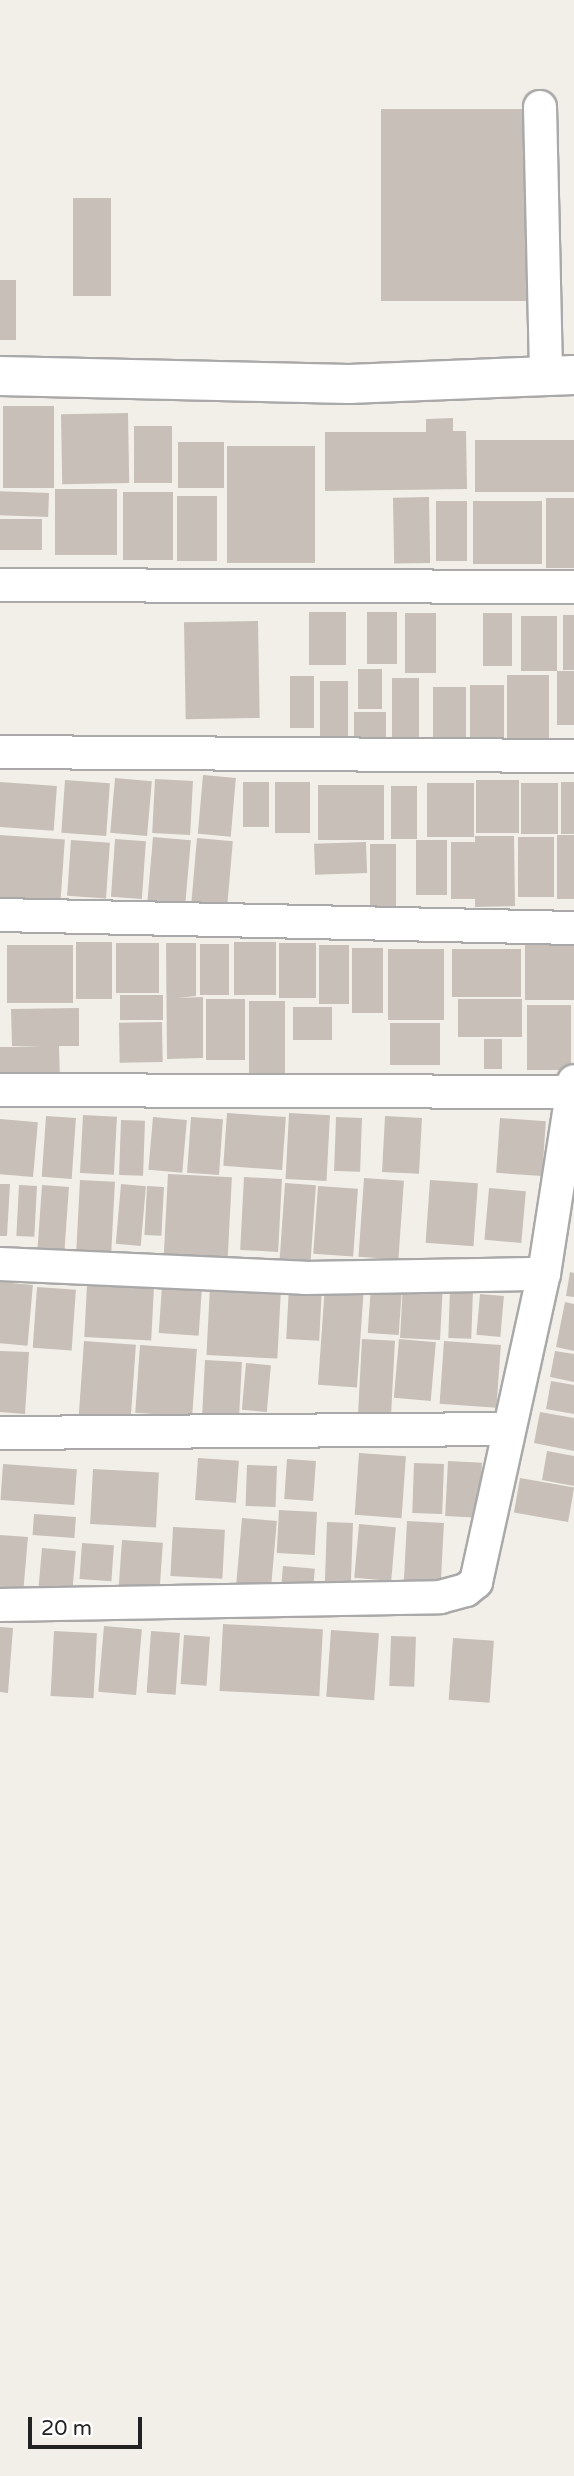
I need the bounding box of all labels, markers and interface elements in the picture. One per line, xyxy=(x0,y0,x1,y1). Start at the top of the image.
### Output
scale bar xyxy=(32,2402,145,2446)
text: 20 m xyxy=(41,2416,92,2441)

